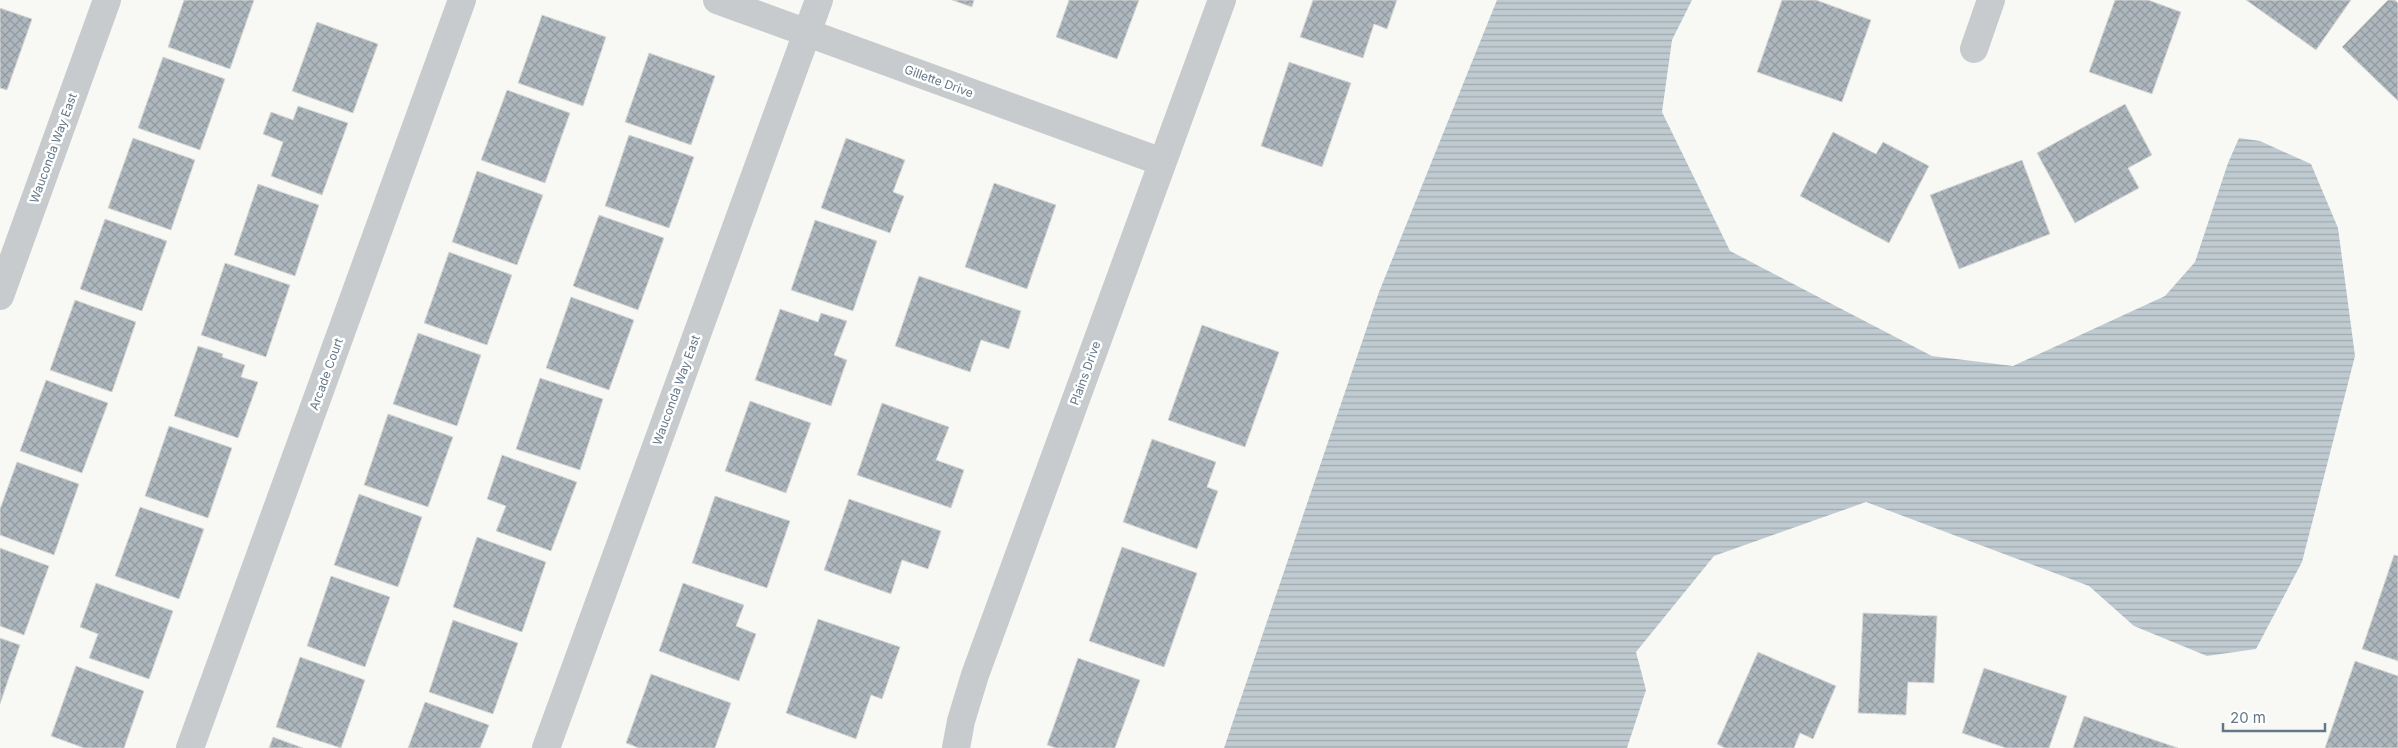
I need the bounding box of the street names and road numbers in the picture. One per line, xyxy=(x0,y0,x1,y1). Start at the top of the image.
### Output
street label: Gillette Drive xyxy=(902,62,976,100)
street label: Wauconda Way East xyxy=(26,91,80,205)
street label: Wauconda Way East xyxy=(649,333,703,447)
street label: Arcade Court xyxy=(306,336,346,412)
street label: Plains Drive xyxy=(1067,339,1103,407)

